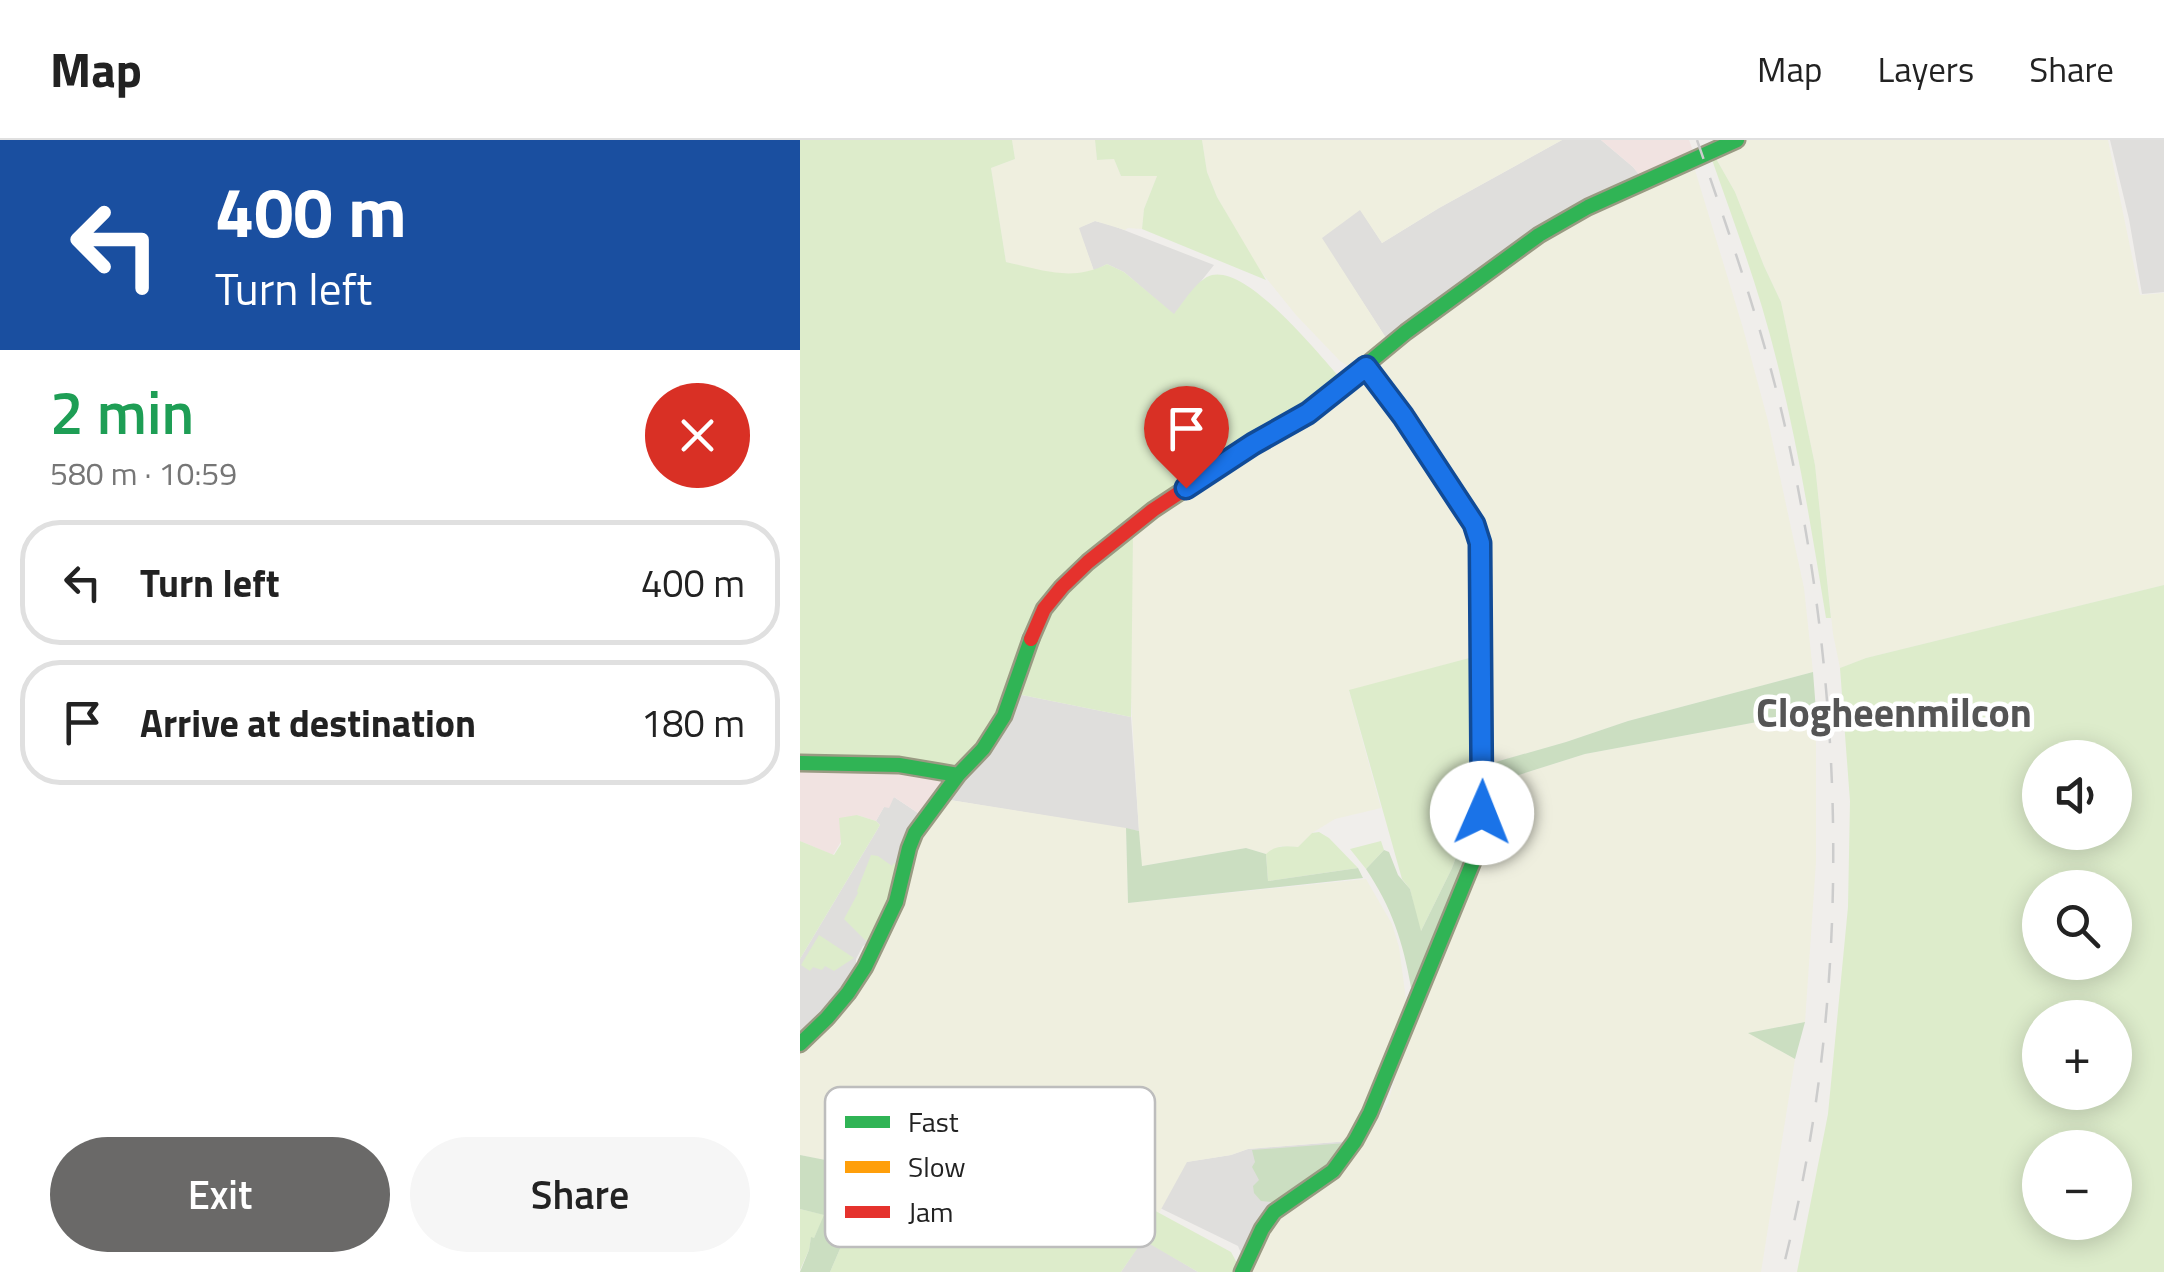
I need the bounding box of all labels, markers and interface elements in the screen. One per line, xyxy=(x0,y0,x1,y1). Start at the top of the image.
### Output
text: Map xyxy=(50,33,142,106)
text: Map xyxy=(1757,42,1822,96)
text: Layers xyxy=(1877,42,1974,96)
text: Share xyxy=(2029,42,2114,96)
text: 400 m xyxy=(215,158,407,264)
icon: left xyxy=(50,180,180,310)
text: Turn left xyxy=(215,254,372,322)
text: 2 min xyxy=(50,366,194,457)
button: close xyxy=(645,383,750,488)
pin xyxy=(1144,386,1229,489)
icon: arrive xyxy=(1159,401,1214,456)
text: 580 m · 10:59 xyxy=(50,449,237,497)
text: Turn left xyxy=(140,554,280,612)
text: 400 m xyxy=(641,554,745,612)
icon: left xyxy=(55,555,110,610)
district label: Clogheenmilcon xyxy=(1756,682,2032,743)
text: Arrive at destination xyxy=(140,694,476,752)
text: 180 m xyxy=(641,694,745,752)
icon: arrive xyxy=(55,695,110,750)
map controls xyxy=(2022,740,2132,1240)
button: sound xyxy=(2022,740,2132,850)
position arrow xyxy=(1430,761,1534,865)
button: search xyxy=(2022,870,2132,980)
button: + xyxy=(2022,1000,2132,1110)
legend xyxy=(825,1087,1155,1247)
text: Fast xyxy=(908,1100,959,1143)
button: − xyxy=(2022,1130,2132,1240)
button: Exit xyxy=(50,1137,390,1252)
button: Share xyxy=(410,1137,750,1252)
text: Slow xyxy=(908,1145,966,1188)
text: Jam xyxy=(908,1190,954,1233)

